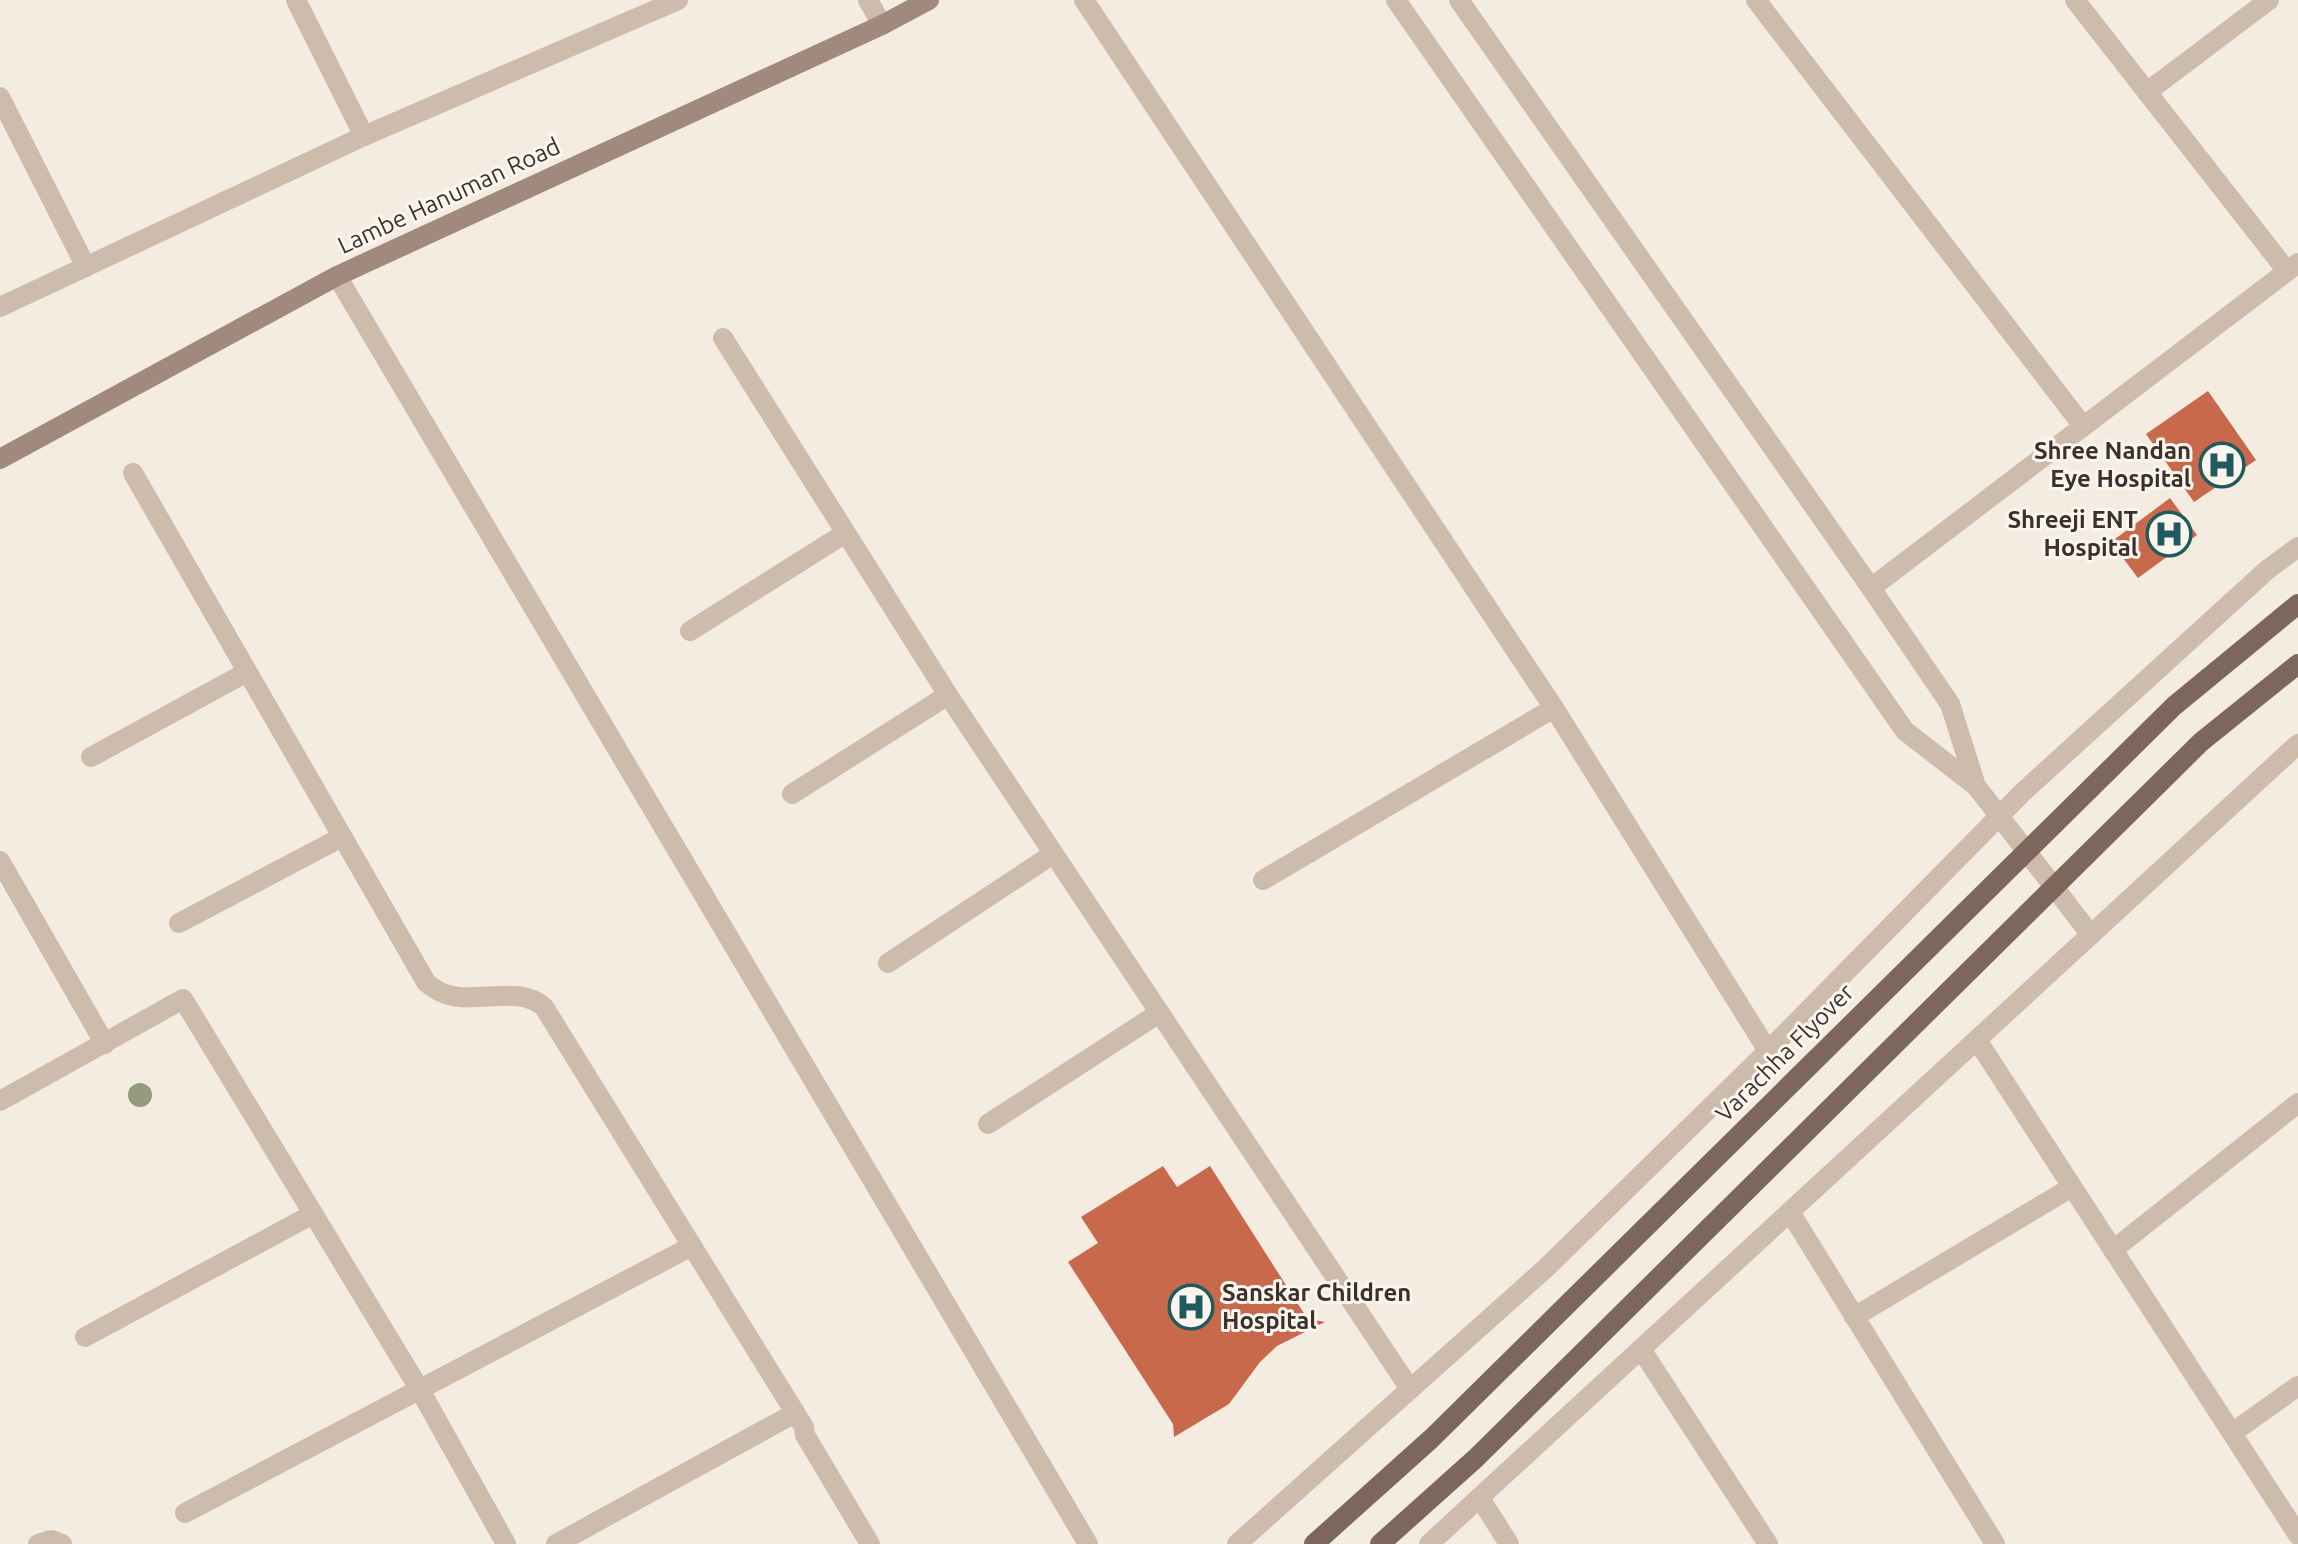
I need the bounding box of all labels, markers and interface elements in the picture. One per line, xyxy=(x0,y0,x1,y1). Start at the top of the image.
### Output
street label: Lambe Hanuman Road xyxy=(333,132,564,259)
place label: Shree Nandan Eye Hospital xyxy=(2034,437,2191,492)
hospital icon: Shree Nandan Eye Hospital xyxy=(2198,441,2246,489)
place label: Shreeji ENT Hospital xyxy=(2007,506,2138,561)
hospital icon: Shreeji ENT Hospital xyxy=(2145,510,2193,558)
street label: Varachha Flyover xyxy=(1710,978,1859,1127)
place label: Sanskar Children Hospital xyxy=(1222,1279,1411,1334)
hospital icon: Sanskar Children Hospital xyxy=(1167,1283,1215,1331)

